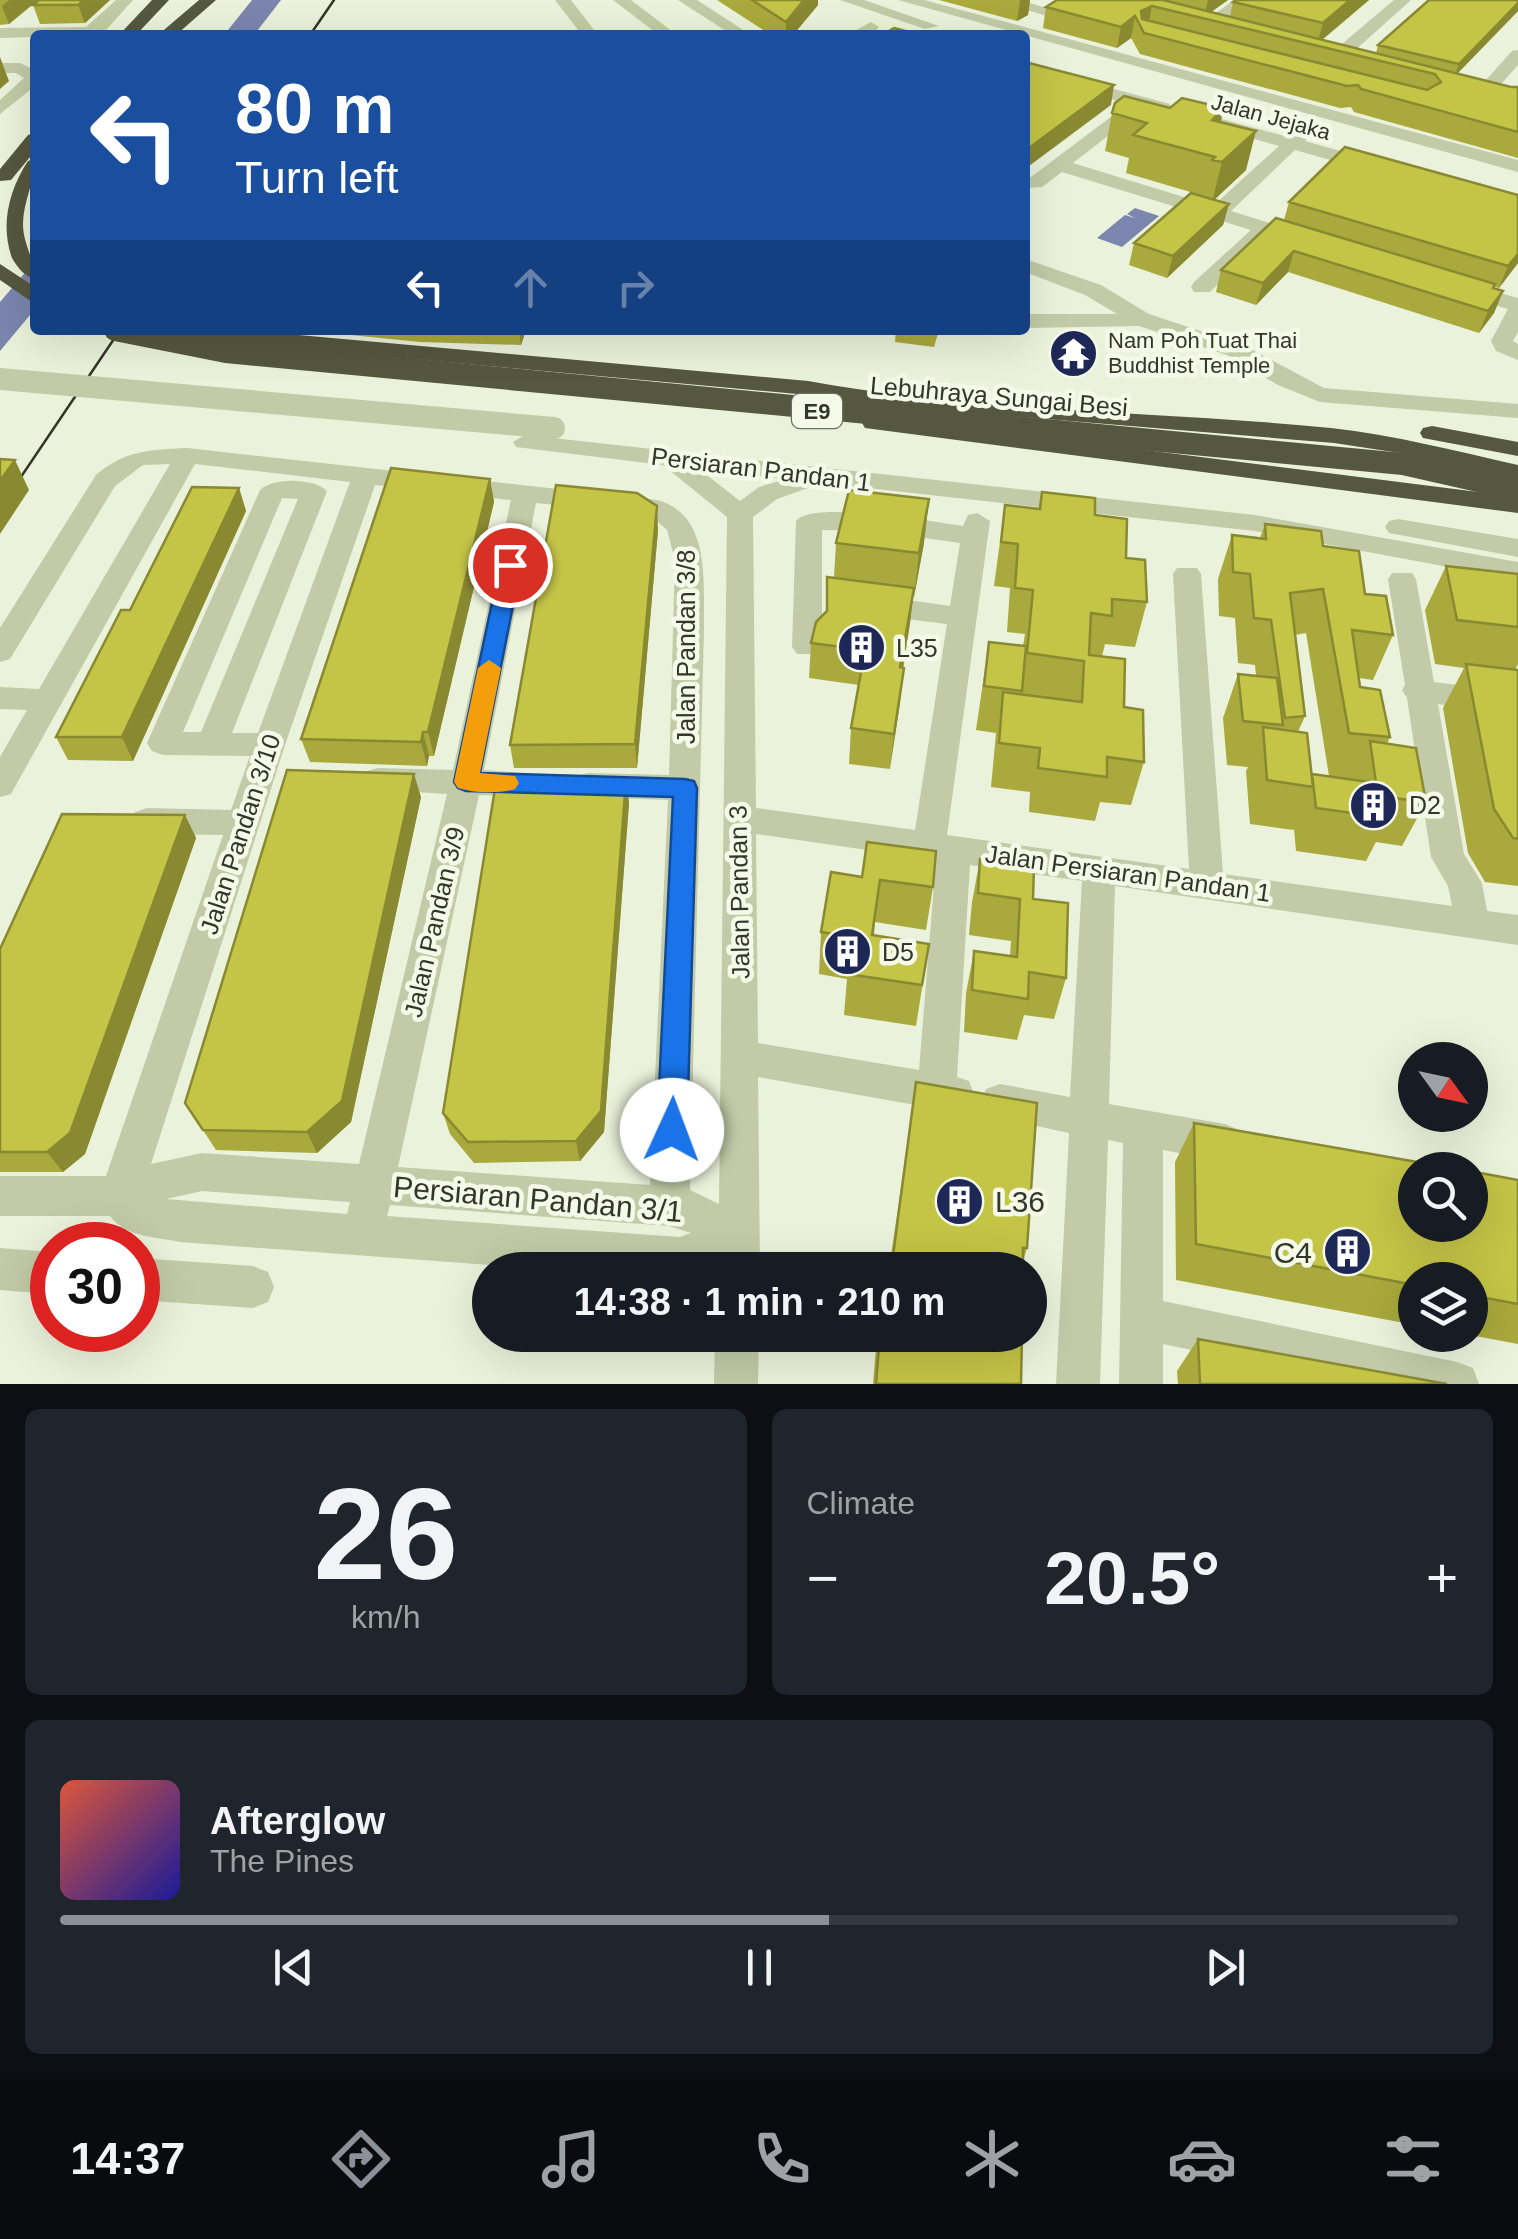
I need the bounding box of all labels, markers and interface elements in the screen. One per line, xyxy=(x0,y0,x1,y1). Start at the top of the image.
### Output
icon: left xyxy=(70,70,200,200)
text: 80 m xyxy=(235,70,395,148)
street label: Jalan Jejaka xyxy=(1209,89,1334,145)
text: Turn left xyxy=(235,152,398,203)
icon: left xyxy=(398,260,453,315)
icon: ahead xyxy=(503,260,558,315)
icon: right xyxy=(608,260,663,315)
temple icon: Nam Poh Tuat Thai Buddhist Temple xyxy=(1047,327,1099,379)
place label: Nam Poh Tuat Thai Buddhist Temple xyxy=(1108,328,1297,378)
street label: Lebuhraya Sungai Besi xyxy=(869,371,1129,421)
road number: E9 xyxy=(792,394,842,428)
street label: Persiaran Pandan 1 xyxy=(650,442,872,496)
pin xyxy=(468,523,553,608)
icon: arrive xyxy=(483,538,538,593)
street label: Jalan Pandan 3/8 xyxy=(672,550,700,744)
building icon: L35 xyxy=(835,622,887,674)
place label: L35 xyxy=(896,634,938,662)
street label: Jalan Pandan 3/10 xyxy=(194,731,286,937)
building icon: D2 xyxy=(1348,779,1400,831)
place label: D2 xyxy=(1409,791,1441,819)
street label: Jalan Pandan 3 xyxy=(723,805,755,979)
street label: Jalan Pandan 3/9 xyxy=(398,824,470,1020)
street label: Jalan Persiaran Pandan 1 xyxy=(984,839,1272,907)
building icon: D5 xyxy=(821,926,873,978)
place label: D5 xyxy=(882,938,914,966)
north arrow xyxy=(1398,1042,1488,1132)
map controls xyxy=(1398,1042,1488,1352)
position arrow xyxy=(620,1078,724,1182)
button: search xyxy=(1398,1152,1488,1242)
street label: Persiaran Pandan 3/1 xyxy=(392,1170,684,1228)
building icon: L36 xyxy=(934,1175,986,1227)
place label: L36 xyxy=(995,1185,1045,1218)
speed limit sign: 30 xyxy=(30,1222,160,1352)
building icon: C4 xyxy=(1321,1226,1373,1278)
place label: C4 xyxy=(1274,1236,1312,1269)
button: layers xyxy=(1398,1262,1488,1352)
text: 14:38 · 1 min · 210 m xyxy=(574,1281,945,1323)
text: 26 xyxy=(313,1461,458,1607)
text: Climate xyxy=(807,1485,915,1521)
text: 20.5° xyxy=(1044,1536,1220,1620)
text: − xyxy=(807,1547,839,1609)
text: + xyxy=(1426,1547,1458,1609)
text: km/h xyxy=(351,1599,420,1635)
text: Afterglow xyxy=(210,1800,385,1842)
text: The Pines xyxy=(210,1843,354,1879)
icon: previous xyxy=(266,1940,321,1995)
icon: pause xyxy=(732,1940,787,1995)
icon: next xyxy=(1198,1940,1253,1995)
icon: directions xyxy=(326,2124,396,2194)
icon: music xyxy=(536,2124,606,2194)
icon: phone xyxy=(747,2124,817,2194)
icon: climate xyxy=(957,2124,1027,2194)
icon: car xyxy=(1167,2124,1237,2194)
icon: filters xyxy=(1378,2124,1448,2194)
text: 14:37 xyxy=(70,2133,185,2184)

